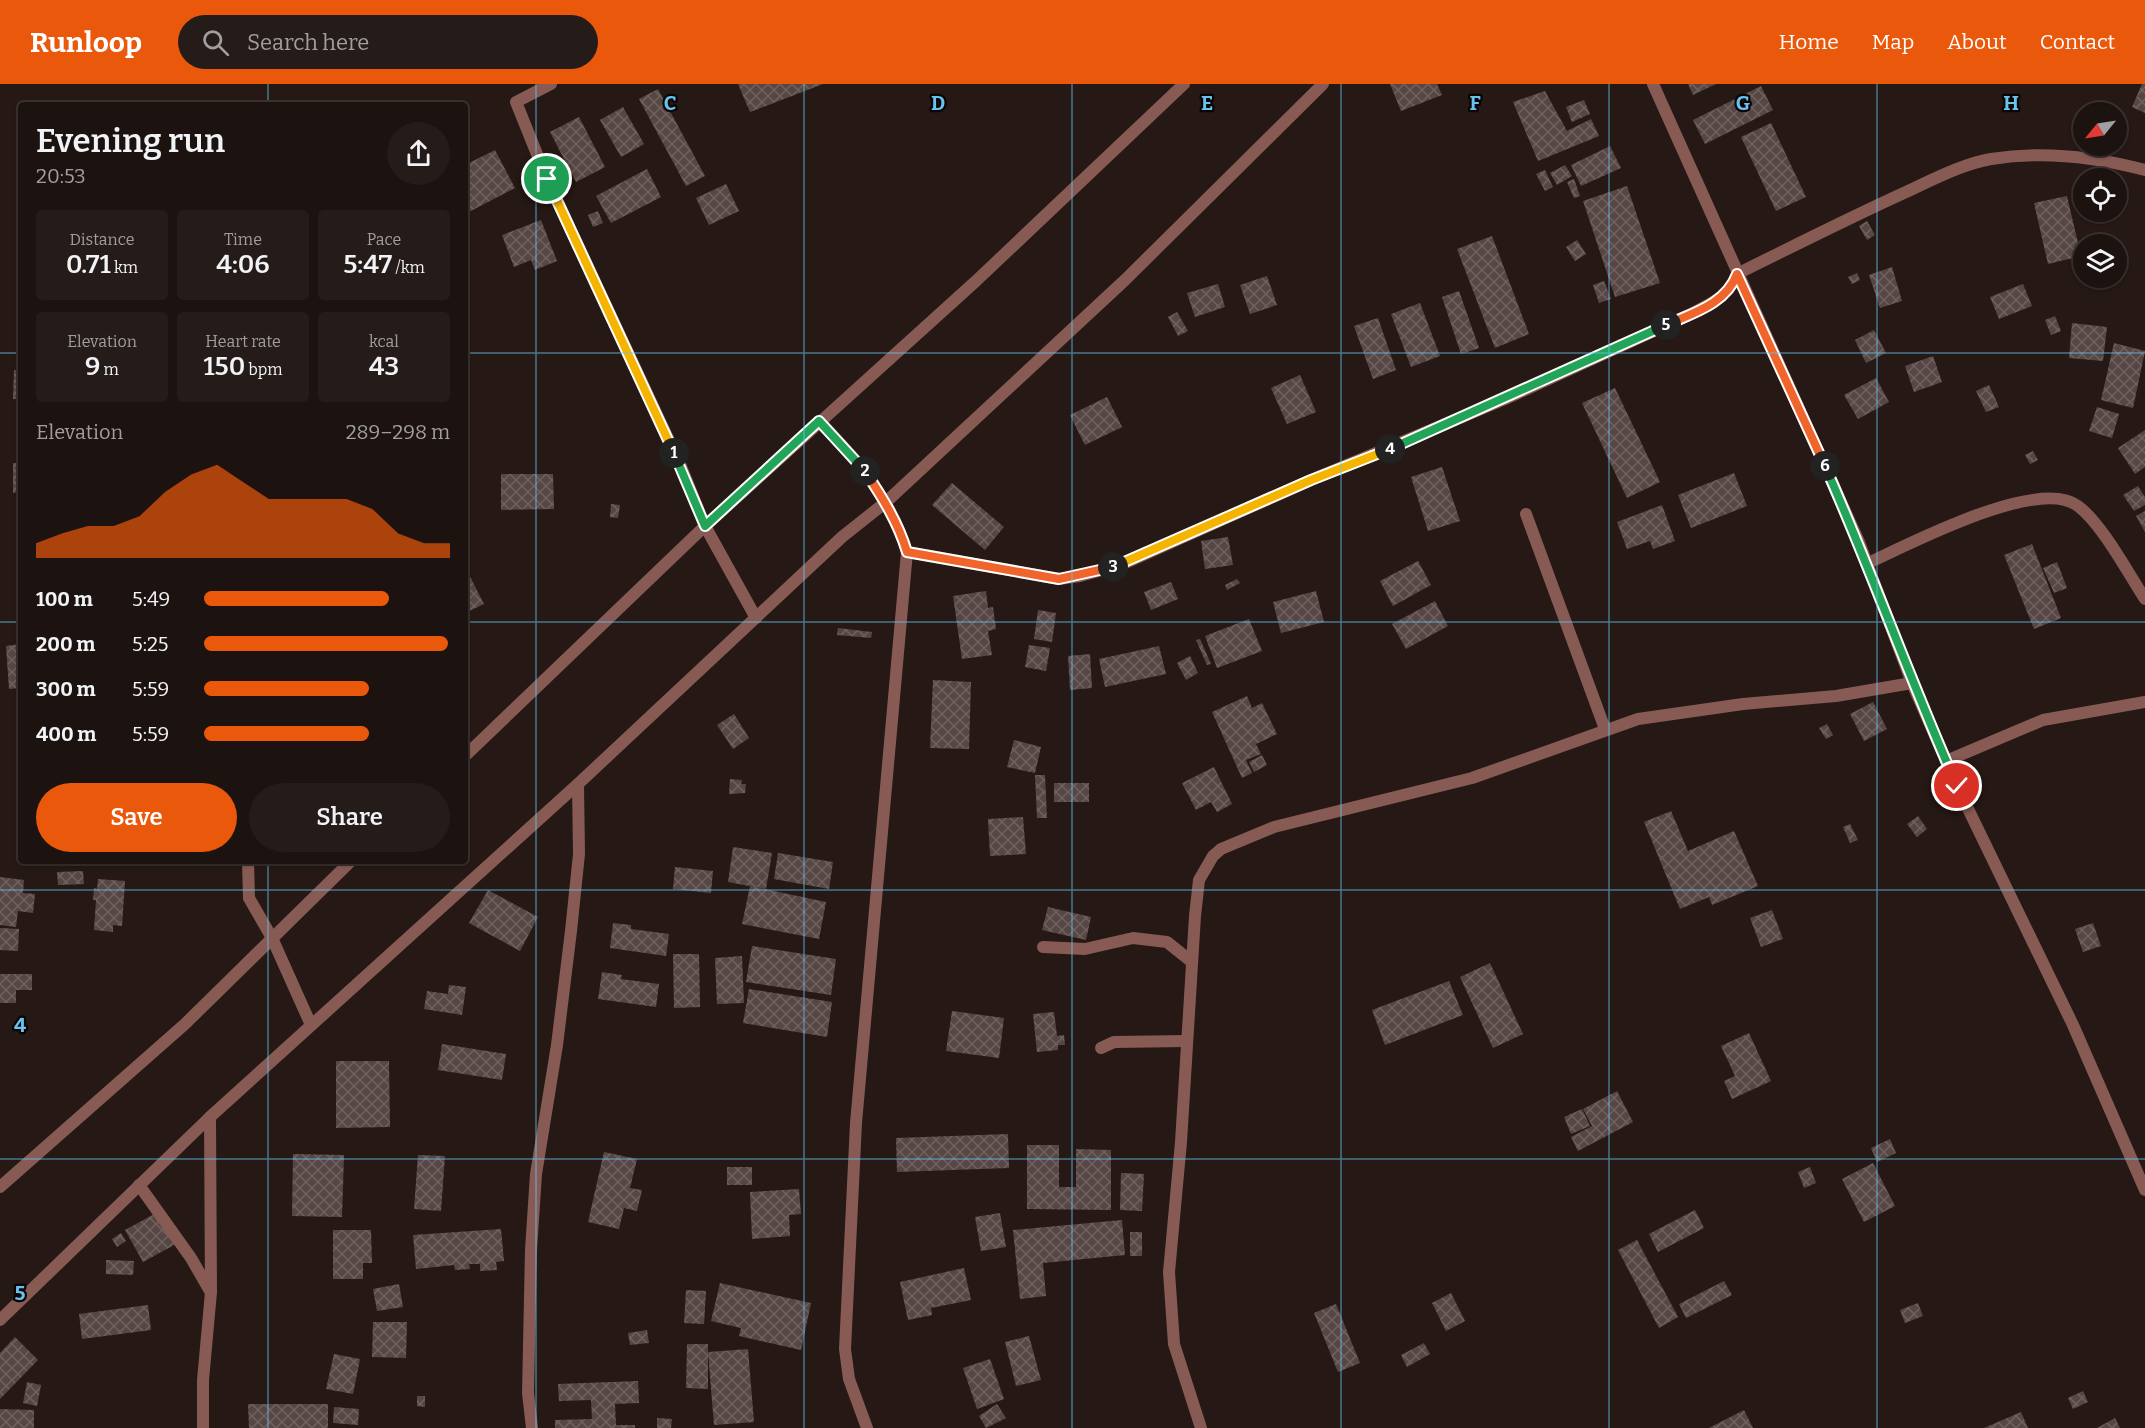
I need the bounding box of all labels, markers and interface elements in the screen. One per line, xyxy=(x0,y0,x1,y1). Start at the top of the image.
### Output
search box xyxy=(178,15,598,69)
text: Runloop xyxy=(30,26,142,59)
icon: search xyxy=(199,26,232,59)
text: Search here xyxy=(247,29,369,56)
text: Home xyxy=(1779,29,1839,55)
text: Map xyxy=(1872,29,1914,55)
text: About xyxy=(1947,29,2007,55)
text: Contact xyxy=(2040,29,2115,55)
text: C xyxy=(664,91,676,115)
text: D xyxy=(931,91,945,115)
text: E xyxy=(1201,91,1213,115)
text: F xyxy=(1469,91,1481,115)
text: G xyxy=(1736,91,1750,115)
text: H xyxy=(2003,91,2019,115)
north arrow xyxy=(2073,102,2127,156)
map controls xyxy=(2073,102,2127,288)
text: Evening run xyxy=(36,121,225,161)
button: share xyxy=(387,122,450,185)
pin xyxy=(521,153,572,204)
icon: arrive xyxy=(530,162,563,195)
text: 20:53 xyxy=(36,164,86,188)
button: locate xyxy=(2073,168,2127,222)
text: Distance xyxy=(70,230,134,249)
text: Time xyxy=(224,230,262,249)
text: Pace xyxy=(367,230,401,249)
button: layers xyxy=(2073,234,2127,288)
text: 0.71 xyxy=(66,249,111,280)
text: 4:06 xyxy=(216,249,270,280)
text: 5:47 xyxy=(343,249,392,280)
text: km xyxy=(111,258,138,277)
text: /km xyxy=(392,258,425,277)
pin: 5 xyxy=(1651,310,1681,340)
text: 5 xyxy=(1662,315,1670,334)
text: Elevation xyxy=(67,332,137,351)
text: Heart rate xyxy=(205,332,281,351)
text: kcal xyxy=(369,332,399,351)
text: 9 xyxy=(85,351,100,382)
text: 150 xyxy=(204,351,245,382)
text: 43 xyxy=(369,351,399,382)
text: m xyxy=(100,360,119,379)
text: bpm xyxy=(245,360,282,379)
text: Elevation xyxy=(36,420,123,444)
text: 289–298 m xyxy=(346,420,450,444)
pin: 4 xyxy=(1375,434,1405,464)
pin: 1 xyxy=(659,438,689,468)
text: 4 xyxy=(1385,439,1395,458)
text: 1 xyxy=(671,443,677,462)
pin: 6 xyxy=(1810,451,1840,481)
pin: 2 xyxy=(850,456,880,486)
text: 6 xyxy=(1820,456,1830,475)
text: 2 xyxy=(860,461,870,480)
pin: 3 xyxy=(1098,552,1128,582)
text: 3 xyxy=(1108,557,1118,576)
text: 100 m xyxy=(36,587,93,611)
text: 5:49 xyxy=(132,587,170,611)
text: 200 m xyxy=(36,632,95,656)
text: 5:25 xyxy=(132,632,168,656)
text: 300 m xyxy=(36,677,96,701)
text: 5:59 xyxy=(132,677,169,701)
text: 400 m xyxy=(36,722,96,746)
text: 5:59 xyxy=(132,722,169,746)
pin xyxy=(1931,760,1982,811)
icon: check xyxy=(1940,769,1973,802)
button: Save xyxy=(36,783,237,852)
button: Share xyxy=(249,783,450,852)
text: 4 xyxy=(14,1013,26,1037)
text: 5 xyxy=(15,1281,26,1305)

